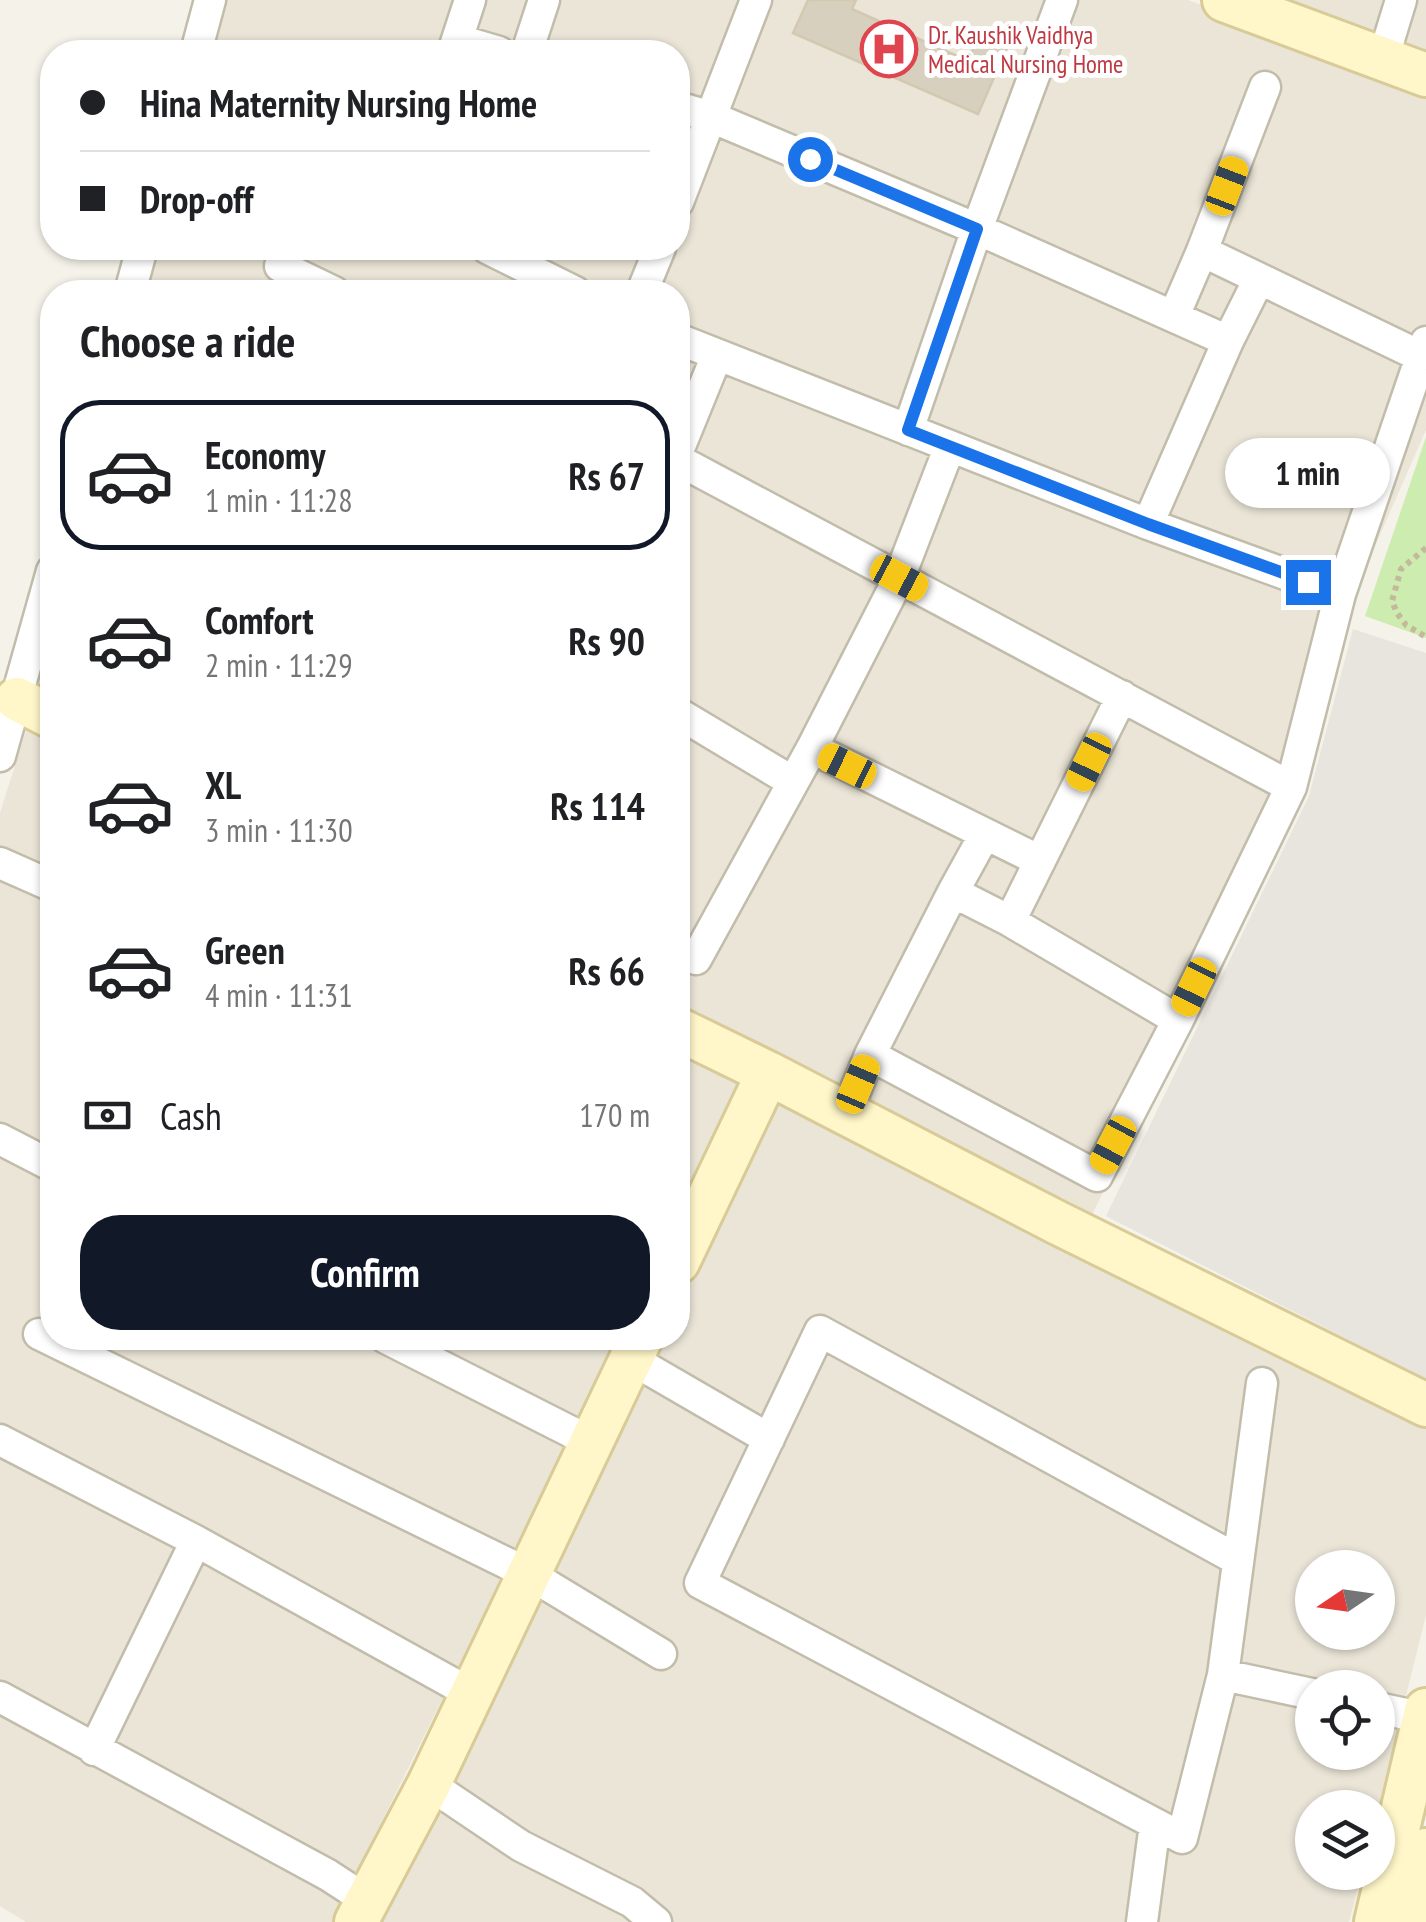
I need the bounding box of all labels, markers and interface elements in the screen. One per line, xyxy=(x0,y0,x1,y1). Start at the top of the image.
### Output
hospital icon: Dr. Kaushik Vaidhya Medical Nursing Home xyxy=(859,19,919,79)
place label: Dr. Kaushik Vaidhya Medical Nursing Home xyxy=(928,19,1123,80)
text: Hina Maternity Nursing Home xyxy=(140,78,537,127)
route start xyxy=(788,137,833,182)
car xyxy=(1202,153,1252,219)
text: Drop-off xyxy=(140,174,254,223)
text: Choose a ride xyxy=(80,311,295,369)
icon: car xyxy=(85,430,175,520)
text: Economy xyxy=(205,430,325,479)
callout: 1 min xyxy=(1226,437,1390,507)
text: Rs 67 xyxy=(568,451,645,500)
text: 1 min xyxy=(1275,452,1340,494)
text: 1 min · 11:28 xyxy=(205,479,353,521)
car xyxy=(865,551,933,605)
route end xyxy=(1286,560,1331,605)
icon: car xyxy=(85,595,175,685)
text: Comfort xyxy=(205,595,314,644)
text: Rs 90 xyxy=(568,616,645,665)
text: 2 min · 11:29 xyxy=(205,644,353,686)
car xyxy=(1062,728,1116,796)
car xyxy=(813,739,881,793)
icon: car xyxy=(85,760,175,850)
text: XL xyxy=(205,760,241,809)
text: Rs 114 xyxy=(550,781,645,830)
text: 3 min · 11:30 xyxy=(205,809,353,851)
icon: car xyxy=(85,925,175,1015)
text: Green xyxy=(205,925,285,974)
text: Rs 66 xyxy=(568,946,645,995)
car xyxy=(1167,953,1221,1021)
text: 4 min · 11:31 xyxy=(205,974,353,1016)
car xyxy=(832,1051,884,1117)
icon: cash xyxy=(80,1088,135,1143)
text: Cash xyxy=(160,1091,222,1140)
text: 170 m xyxy=(579,1094,650,1136)
car xyxy=(1086,1111,1140,1179)
button: Confirm xyxy=(80,1215,650,1330)
north arrow xyxy=(1295,1550,1395,1650)
map controls xyxy=(1295,1550,1395,1890)
button: locate xyxy=(1295,1670,1395,1770)
button: layers xyxy=(1295,1790,1395,1890)

